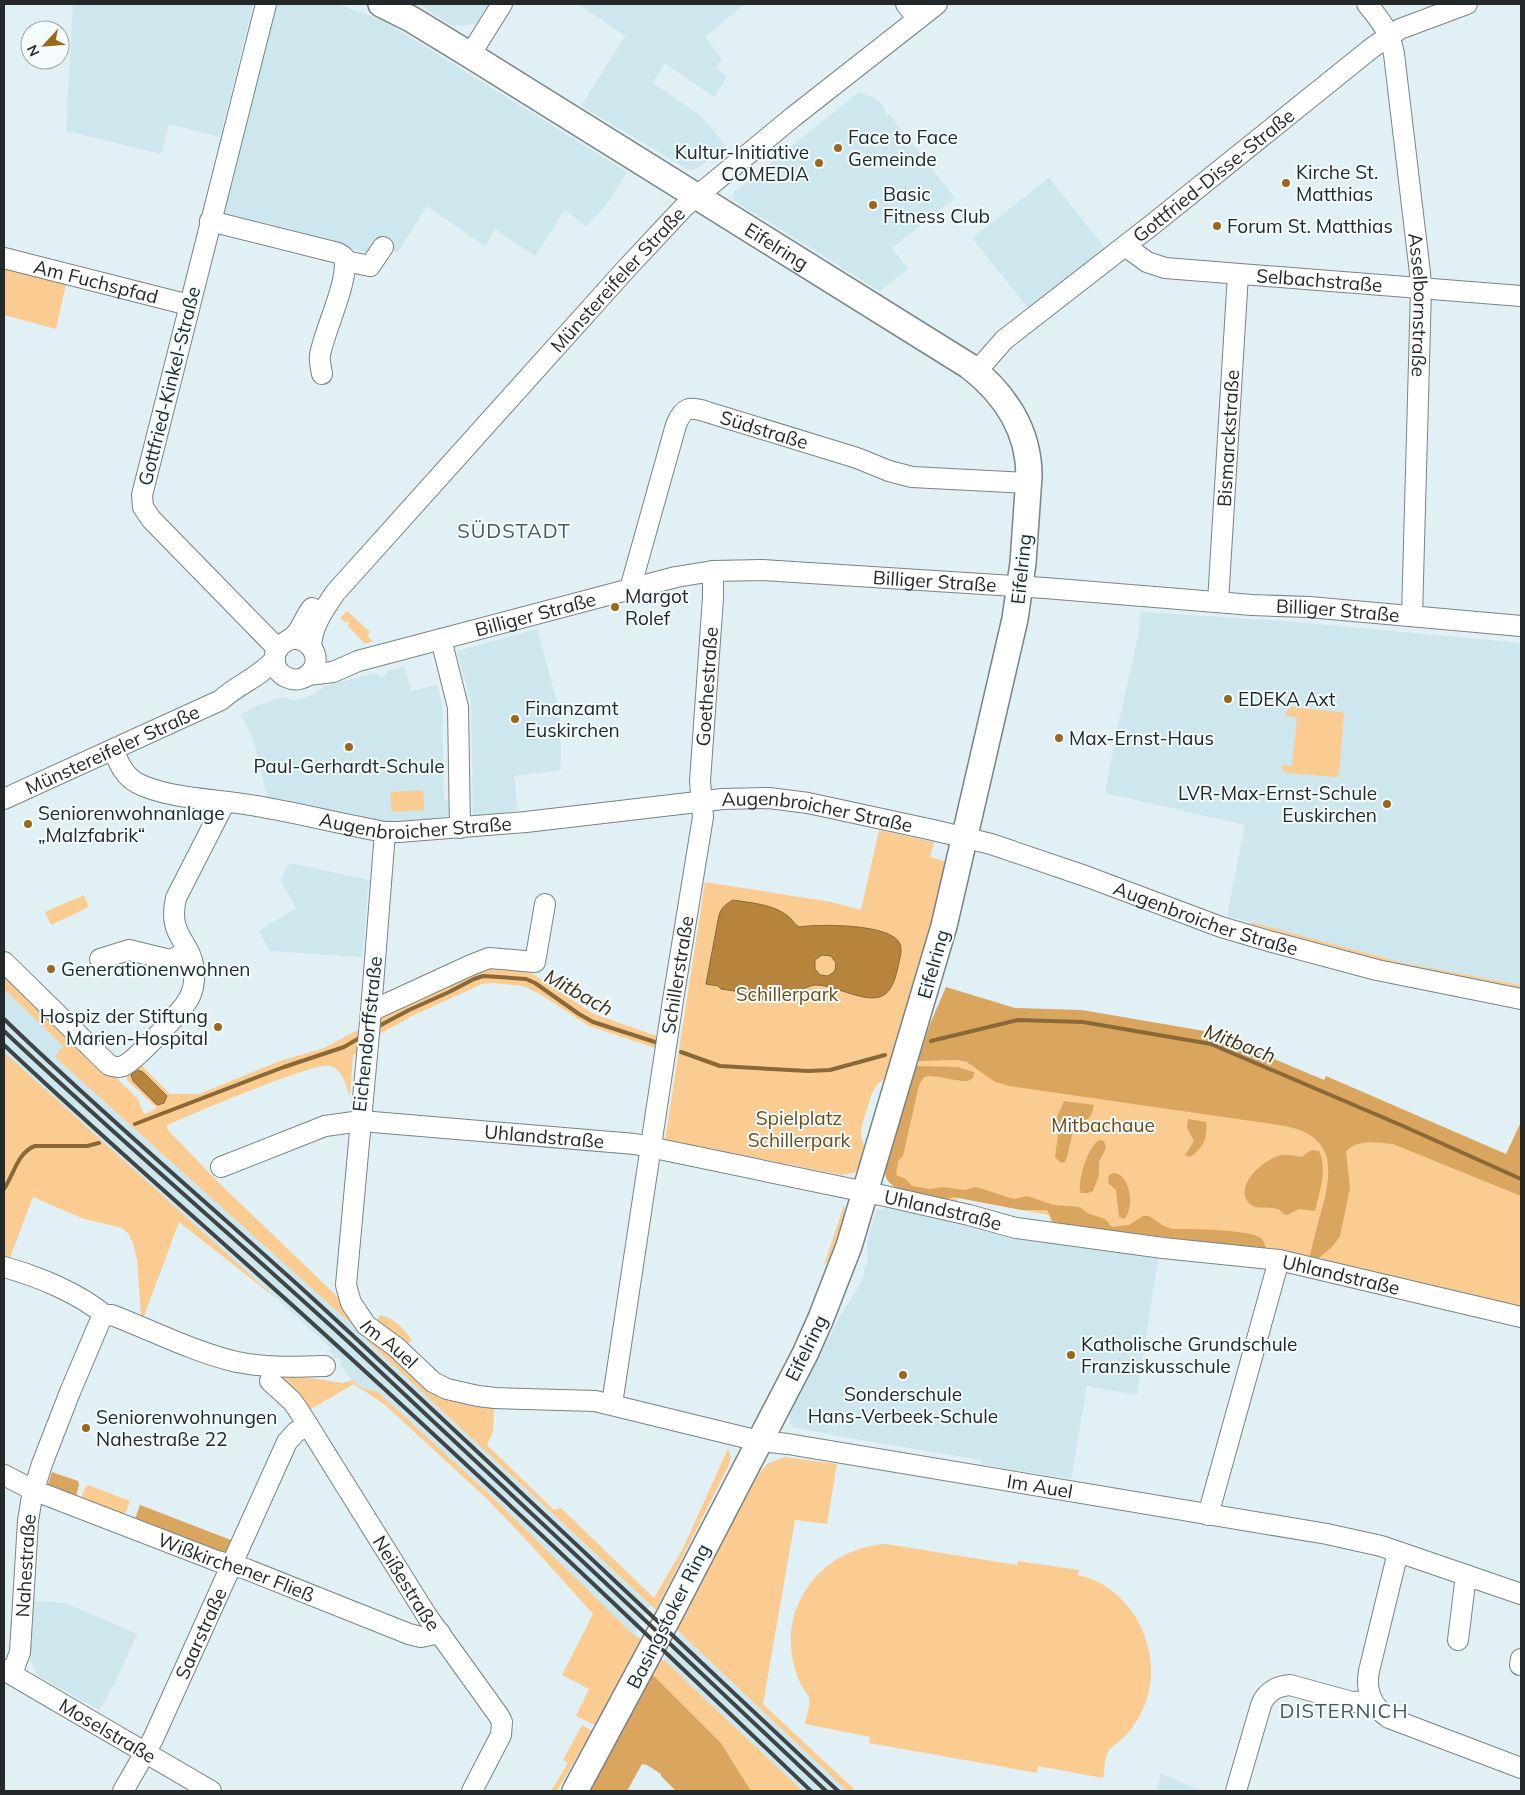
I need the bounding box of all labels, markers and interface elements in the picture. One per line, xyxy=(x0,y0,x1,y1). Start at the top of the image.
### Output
north arrow xyxy=(20,20,70,70)
text: N xyxy=(23,42,44,59)
street label: Gottfried-Disse-Straße xyxy=(1128,103,1299,247)
place label: Face to Face Gemeinde xyxy=(848,125,958,171)
place label: Kultur-Initiative COMEDIA xyxy=(675,140,809,186)
marker: Face to Face Gemeinde xyxy=(832,142,844,154)
marker: Kultur-Initiative COMEDIA xyxy=(813,157,825,169)
place label: Kirche St. Matthias xyxy=(1296,160,1378,206)
marker: Kirche St. Matthias xyxy=(1280,177,1292,189)
place label: Basic Fitness Club xyxy=(883,182,990,228)
marker: Basic Fitness Club xyxy=(867,199,879,211)
street label: Münstereifeler Straße xyxy=(545,202,690,357)
place label: Forum St. Matthias xyxy=(1227,214,1393,238)
street label: Eifelring xyxy=(740,217,813,275)
marker: Forum St. Matthias xyxy=(1211,220,1223,232)
street label: Asselbornstraße xyxy=(1403,231,1433,377)
street label: Am Fuchspfad xyxy=(31,254,161,309)
street label: Selbachstraße xyxy=(1255,263,1383,297)
street label: Gottfried-Kinkel-Straße xyxy=(133,284,205,488)
street label: Bismarckstraße xyxy=(1212,369,1244,508)
street label: Südstraße xyxy=(717,405,811,454)
district label: SÜDSTADT xyxy=(457,518,571,543)
street label: Eifelring xyxy=(1005,533,1037,605)
street label: Billiger Straße xyxy=(872,565,997,597)
place label: Margot Rolef xyxy=(625,584,689,630)
street label: Billiger Straße xyxy=(473,587,598,642)
street label: Billiger Straße xyxy=(1275,594,1400,627)
marker: Margot Rolef xyxy=(609,601,621,613)
street label: Goethestraße xyxy=(691,626,723,747)
place label: EDEKA Axt xyxy=(1238,687,1336,711)
marker: EDEKA Axt xyxy=(1222,693,1234,705)
place label: Finanzamt Euskirchen xyxy=(525,696,620,742)
street label: Münstereifeler Straße xyxy=(21,700,203,800)
marker: Finanzamt Euskirchen xyxy=(509,713,521,725)
place label: Max-Ernst-Haus xyxy=(1069,726,1214,750)
marker: Max-Ernst-Haus xyxy=(1053,732,1065,744)
marker: Paul-Gerhardt-Schule xyxy=(343,741,355,753)
place label: Paul-Gerhardt-Schule xyxy=(253,754,445,778)
place label: LVR-Max-Ernst-Schule Euskirchen xyxy=(1178,781,1377,827)
street label: Augenbroicher Straße xyxy=(721,786,915,837)
marker: LVR-Max-Ernst-Schule Euskirchen xyxy=(1381,798,1393,810)
place label: Seniorenwohnanlage „Malzfabrik“ xyxy=(38,801,225,847)
street label: Augenbroicher Straße xyxy=(317,807,512,844)
marker: Seniorenwohnanlage „Malzfabrik“ xyxy=(22,818,34,830)
street label: Augenbroicher Straße xyxy=(1110,876,1301,960)
street label: Schillerstraße xyxy=(656,914,699,1036)
street label: Eifelring xyxy=(912,927,954,1001)
street label: Eichendorffstraße xyxy=(347,955,387,1113)
place label: Generationenwohnen xyxy=(61,957,250,981)
marker: Generationenwohnen xyxy=(45,963,57,975)
water label: Mitbach xyxy=(540,963,618,1021)
park label: Schillerpark xyxy=(736,982,839,1006)
place label: Hospiz der Stiftung Marien-Hospital xyxy=(40,1004,208,1050)
water label: Mitbach xyxy=(1201,1018,1279,1068)
marker: Hospiz der Stiftung Marien-Hospital xyxy=(212,1021,224,1033)
park label: Spielplatz Schillerpark xyxy=(748,1106,851,1152)
park label: Mitbachaue xyxy=(1051,1113,1155,1137)
street label: Uhlandstraße xyxy=(483,1119,605,1153)
street label: Uhlandstraße xyxy=(882,1184,1004,1235)
street label: Uhlandstraße xyxy=(1280,1249,1402,1300)
street label: Eifelring xyxy=(780,1311,832,1385)
street label: Im Auel xyxy=(354,1316,423,1374)
place label: Katholische Grundschule Franziskusschule xyxy=(1081,1332,1297,1378)
marker: Katholische Grundschule Franziskusschule xyxy=(1065,1349,1077,1361)
marker: Sonderschule Hans-Verbeek-Schule xyxy=(897,1369,909,1381)
place label: Sonderschule Hans-Verbeek-Schule xyxy=(808,1382,998,1428)
place label: Seniorenwohnungen Nahestraße 22 xyxy=(96,1405,277,1451)
marker: Seniorenwohnungen Nahestraße 22 xyxy=(80,1422,92,1434)
street label: Im Auel xyxy=(1005,1469,1075,1503)
street label: Nahestraße xyxy=(10,1512,41,1618)
street label: Wißkirchener Fließ xyxy=(154,1527,318,1607)
street label: Neißestraße xyxy=(368,1531,446,1636)
street label: Basingstoker Ring xyxy=(621,1539,715,1693)
street label: Saarstraße xyxy=(170,1584,232,1683)
street label: Moselstraße xyxy=(55,1693,160,1768)
district label: DISTERNICH xyxy=(1279,1698,1409,1723)

